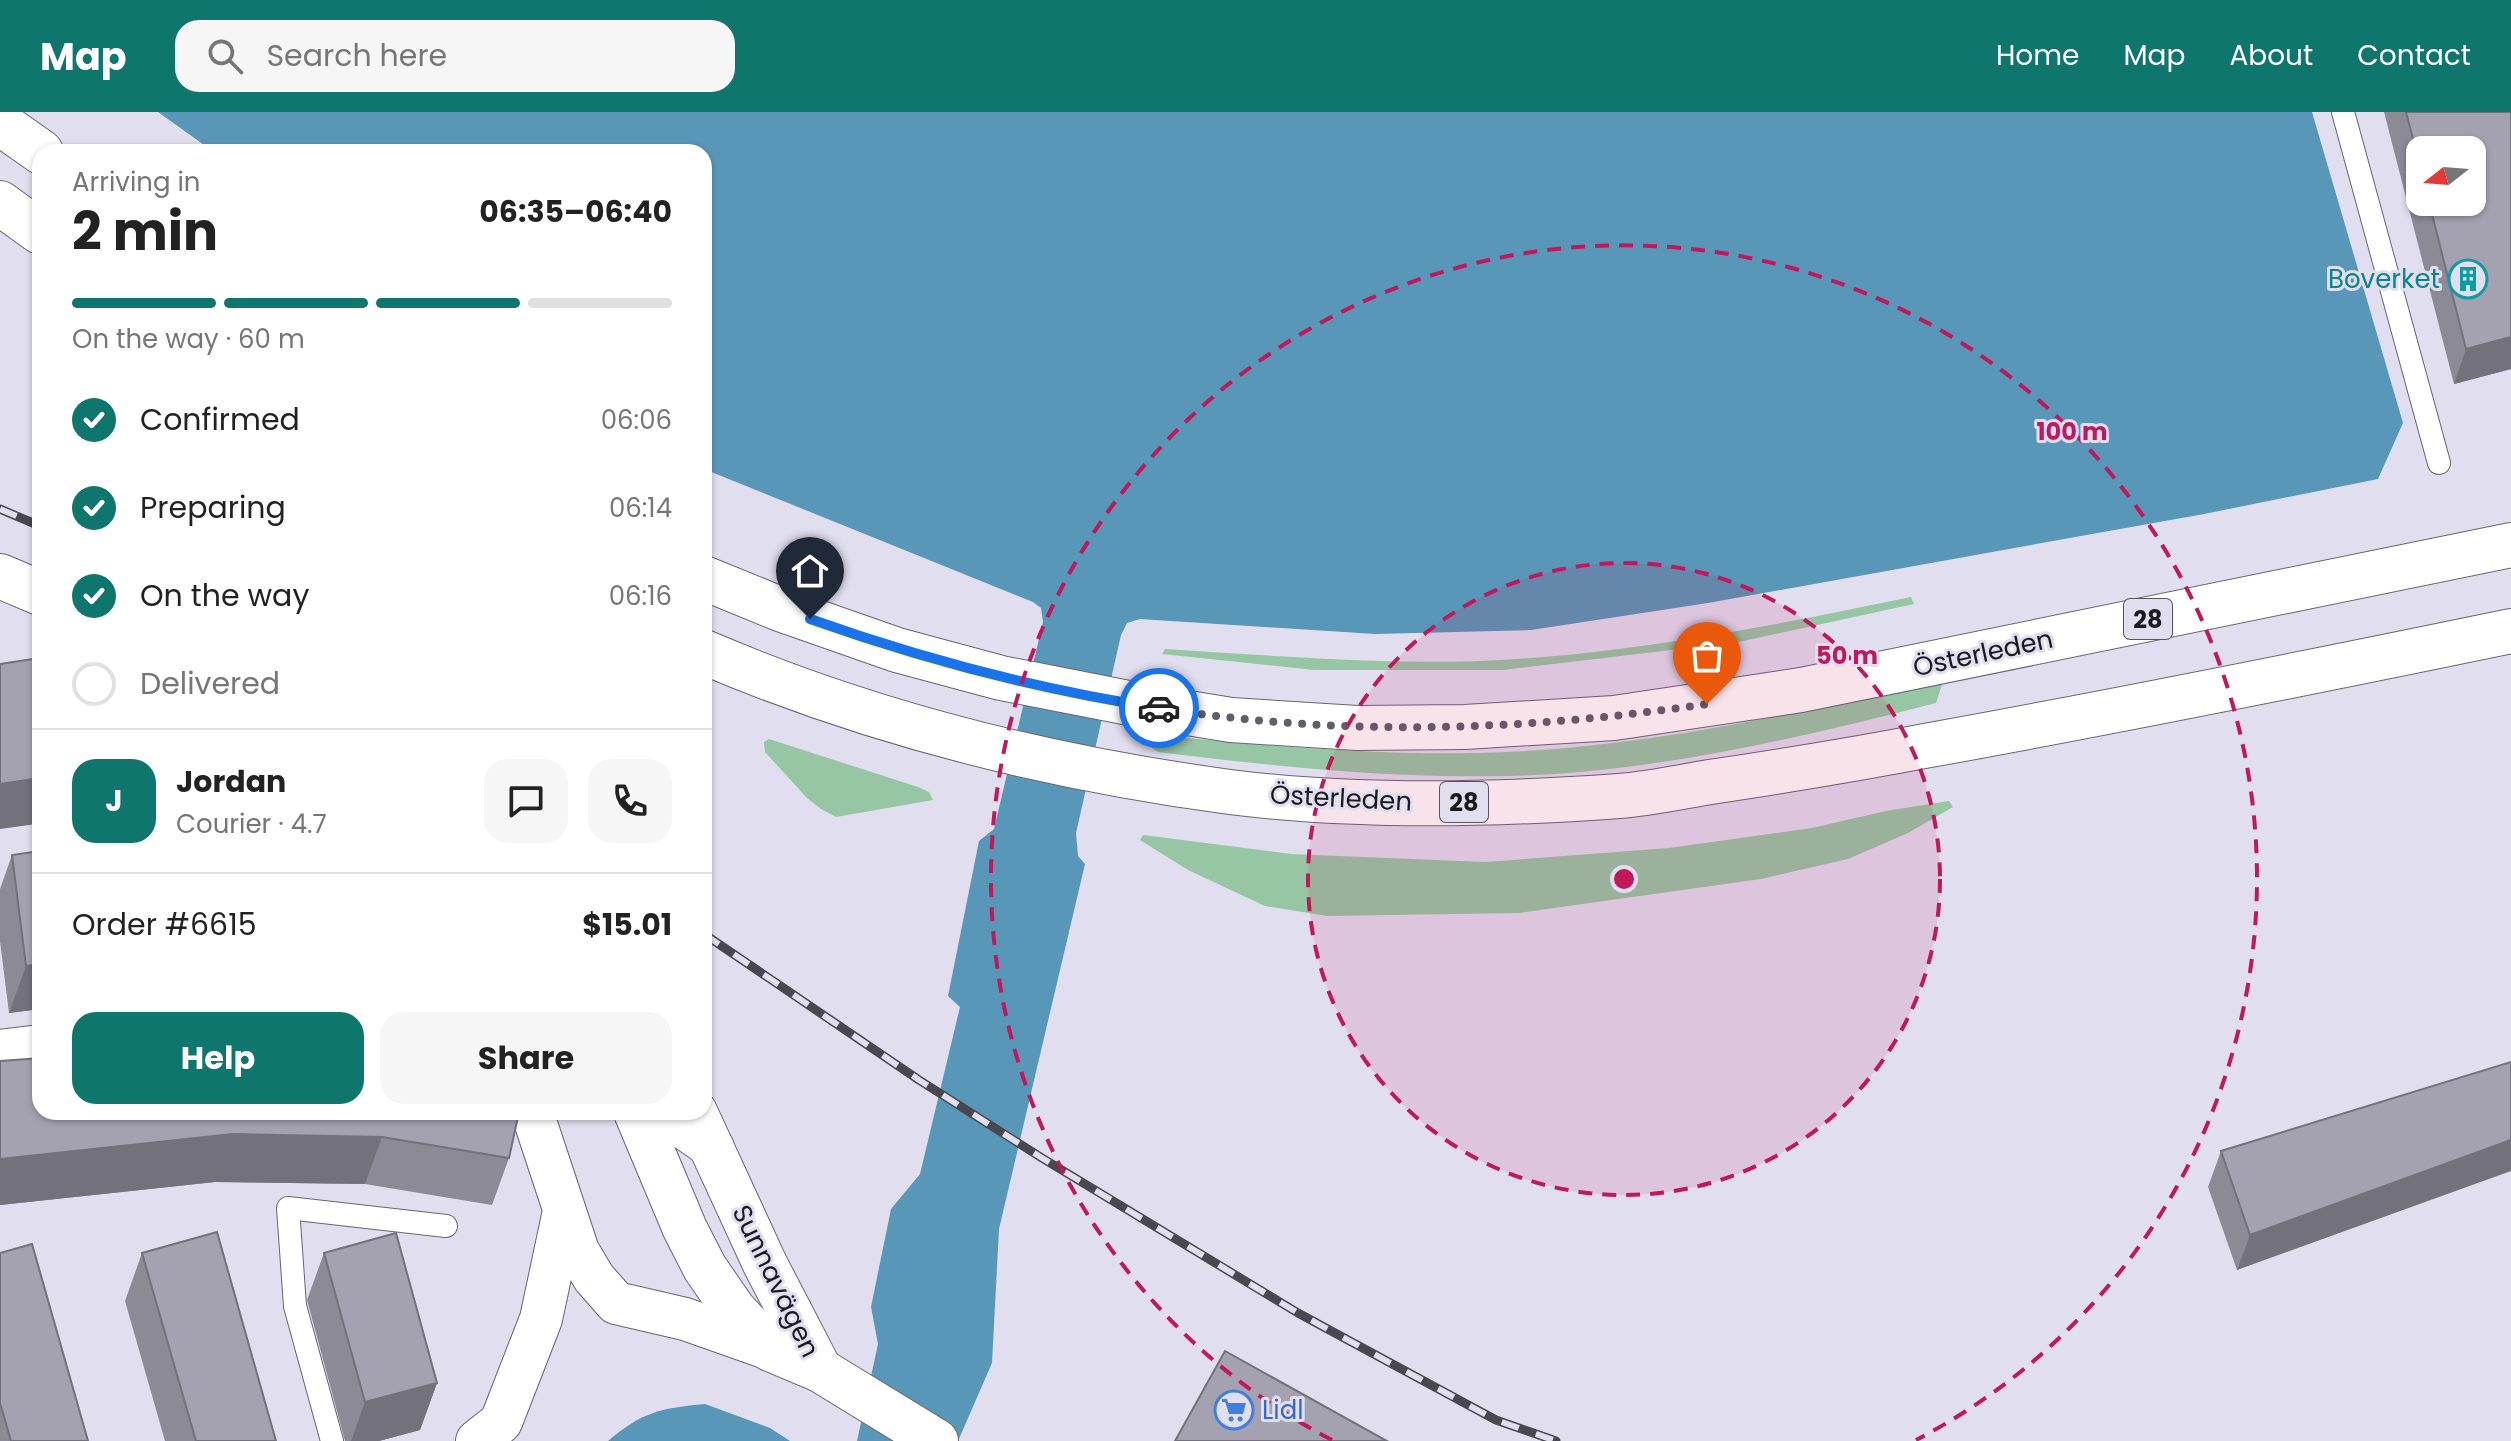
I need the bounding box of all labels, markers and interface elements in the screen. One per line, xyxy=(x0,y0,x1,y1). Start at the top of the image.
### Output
search box xyxy=(175,20,735,92)
text: Map xyxy=(40,30,127,83)
icon: search xyxy=(203,34,247,78)
text: Search here xyxy=(267,34,447,77)
text: Home xyxy=(1996,36,2079,75)
text: Map xyxy=(2123,36,2185,75)
text: About xyxy=(2229,36,2313,75)
text: Contact xyxy=(2357,36,2471,75)
north arrow xyxy=(2406,136,2486,216)
map controls xyxy=(2406,136,2486,216)
text: Arriving in xyxy=(72,164,201,200)
text: 06:35–06:40 xyxy=(479,190,672,233)
text: 2 min xyxy=(72,195,218,268)
building icon: Boverket xyxy=(2447,258,2489,300)
place label: Boverket xyxy=(2328,261,2440,297)
text: On the way · 60 m xyxy=(72,321,305,357)
icon: check xyxy=(72,398,116,442)
text: Confirmed xyxy=(140,398,300,441)
text: 06:06 xyxy=(601,402,672,438)
text: 100 m xyxy=(2037,415,2107,448)
icon: check xyxy=(72,486,116,530)
text: Preparing xyxy=(140,486,286,529)
text: 06:14 xyxy=(609,490,672,526)
pin xyxy=(776,537,844,619)
icon: home xyxy=(788,549,832,593)
icon: check xyxy=(72,574,116,618)
text: On the way xyxy=(140,574,309,617)
text: 06:16 xyxy=(609,578,672,614)
road number: 28 xyxy=(2124,599,2172,639)
street label: Österleden xyxy=(1910,621,2056,685)
pin xyxy=(1673,622,1741,704)
icon: bag xyxy=(1685,634,1729,678)
text: 50 m xyxy=(1816,639,1878,672)
text: Delivered xyxy=(140,662,280,705)
courier xyxy=(1119,668,1199,748)
icon: car xyxy=(1137,686,1181,730)
button: chat xyxy=(484,759,568,843)
button: phone xyxy=(588,759,672,843)
text: Jordan xyxy=(176,760,286,803)
street label: Österleden xyxy=(1269,776,1413,820)
text: J xyxy=(105,779,123,822)
road number: 28 xyxy=(1440,782,1488,822)
text: Courier · 4.7 xyxy=(176,806,327,842)
centre of rings xyxy=(1610,865,1638,893)
text: Order #6615 xyxy=(72,903,257,946)
text: $15.01 xyxy=(582,903,672,946)
button: Help xyxy=(72,1012,364,1104)
button: Share xyxy=(380,1012,672,1104)
street label: Sunnavägen xyxy=(724,1199,828,1363)
supermarket icon: Lidl xyxy=(1213,1389,1255,1431)
place label: Lidl xyxy=(1262,1392,1304,1428)

